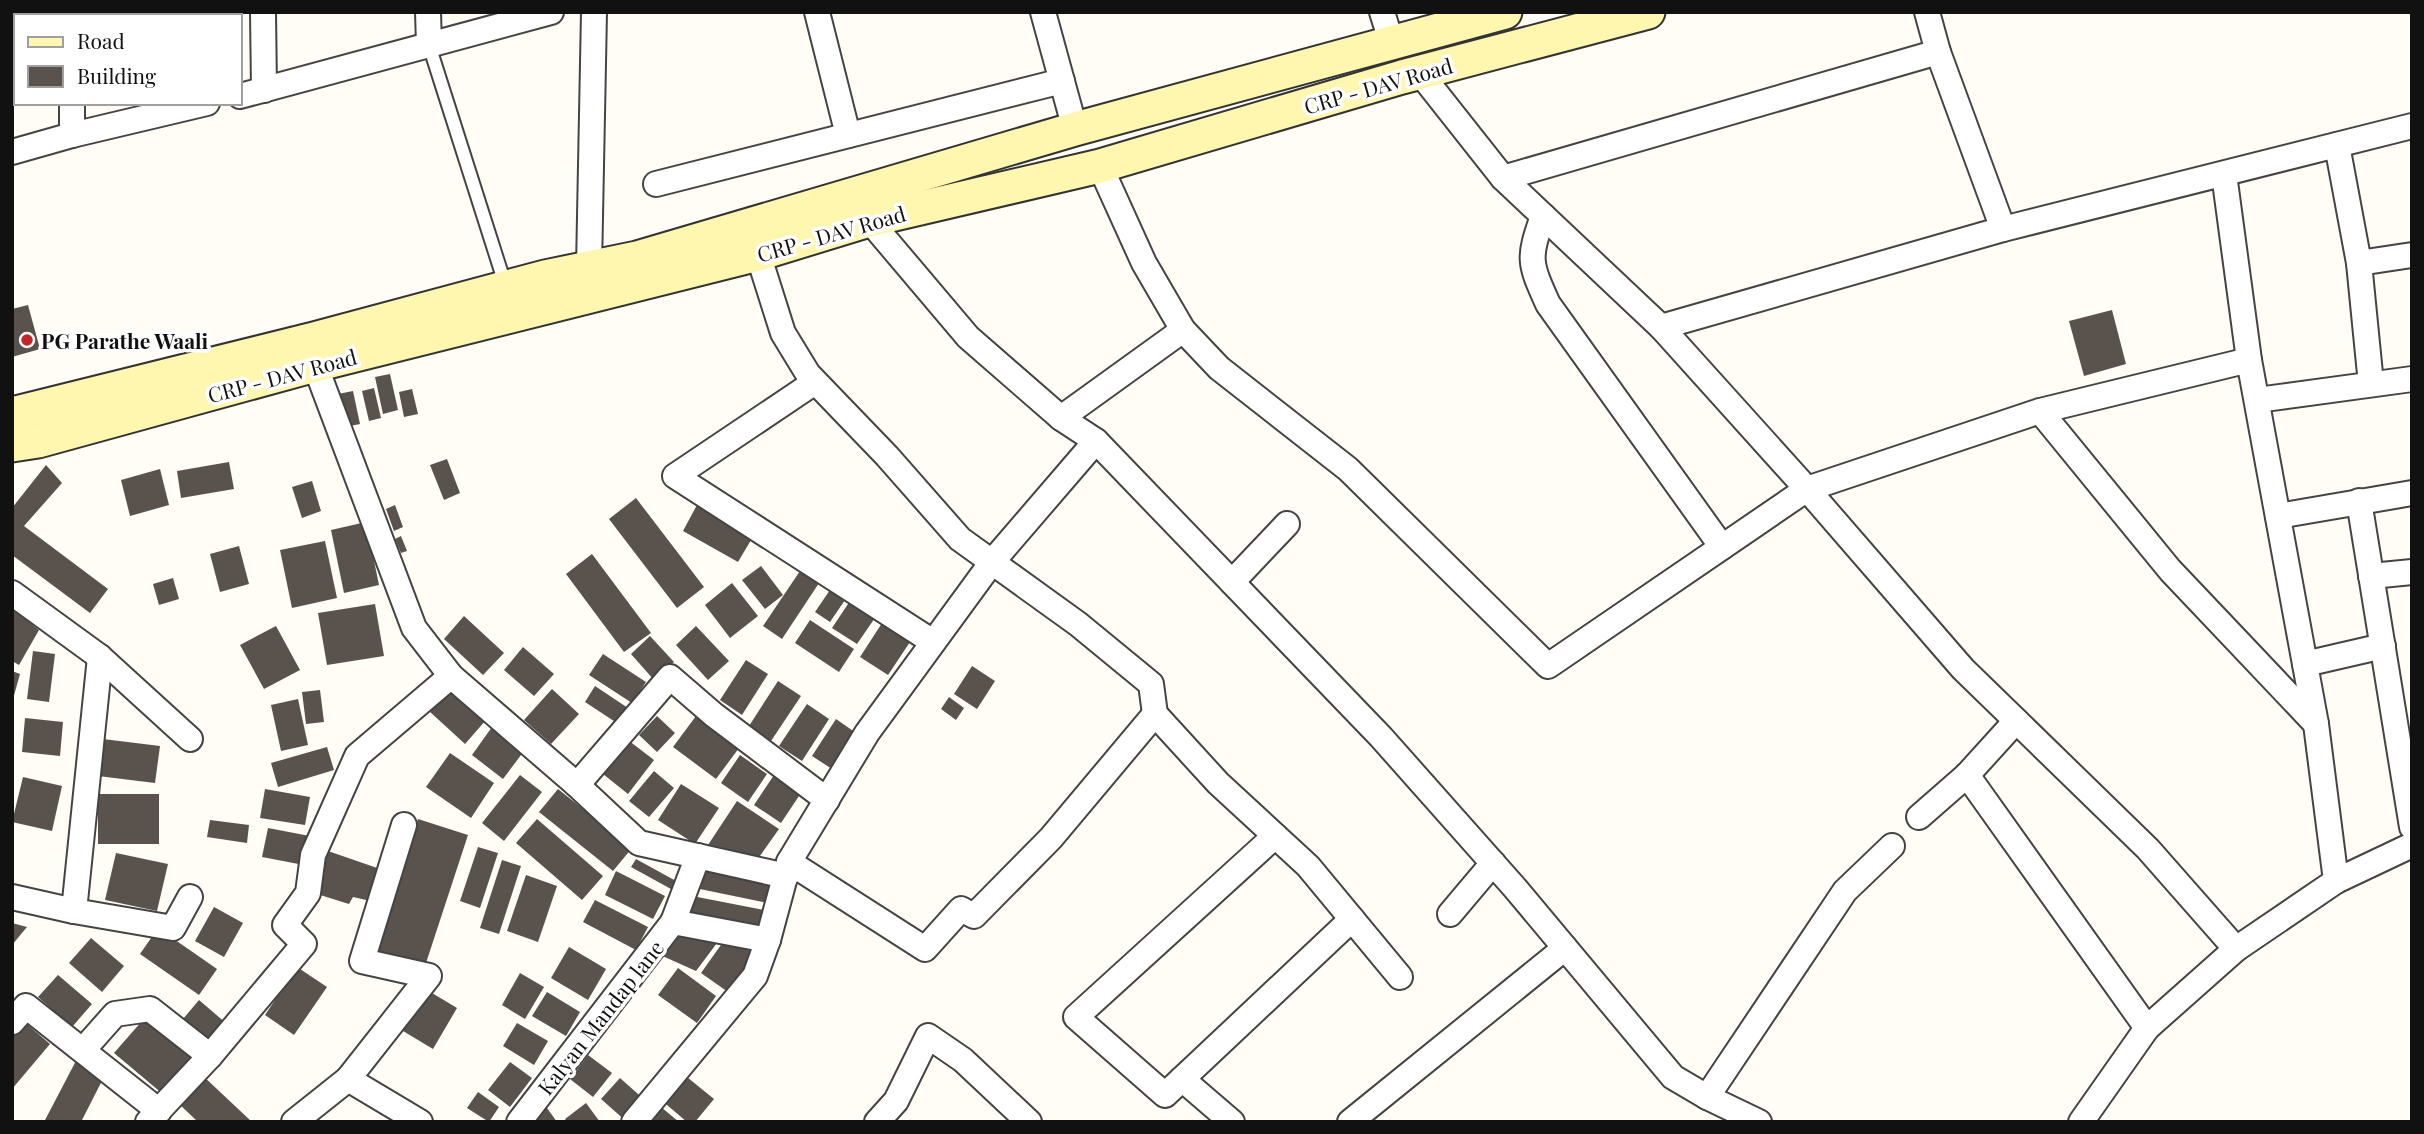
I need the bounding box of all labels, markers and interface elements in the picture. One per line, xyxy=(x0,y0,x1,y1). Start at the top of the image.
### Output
legend xyxy=(14,14,242,105)
text: Road xyxy=(77,26,125,54)
street label: CRP - DAV Road xyxy=(1301,50,1455,120)
text: Building xyxy=(77,61,156,89)
street label: CRP - DAV Road xyxy=(754,198,908,268)
place label: PG Parathe Waali xyxy=(41,326,209,354)
marker: PG Parathe Waali xyxy=(19,332,35,348)
street label: CRP - DAV Road xyxy=(204,342,360,408)
street label: Kalyan Mandap lane xyxy=(531,934,669,1100)

